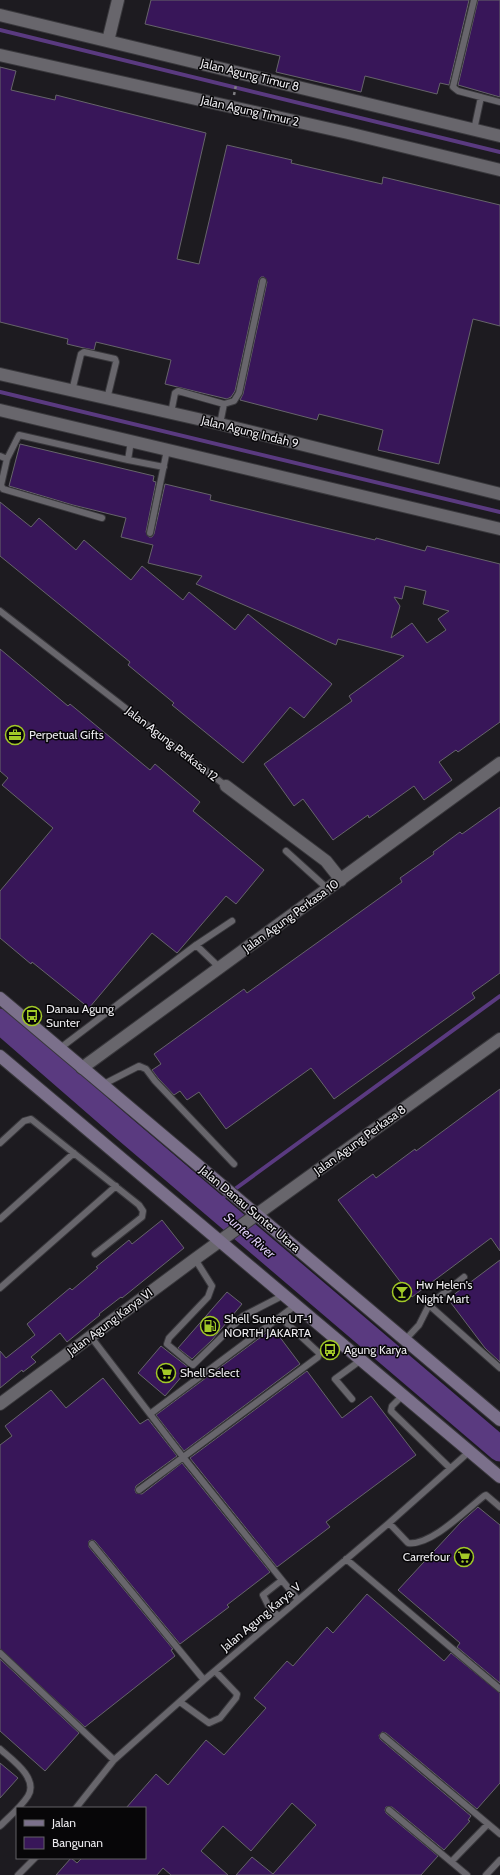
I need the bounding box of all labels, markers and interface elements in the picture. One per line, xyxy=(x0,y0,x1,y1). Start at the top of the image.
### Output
street label: Jalan Agung Timur 8 xyxy=(198,55,301,94)
street label: Jalan Agung Timur 2 xyxy=(199,92,301,129)
street label: Jalan Agung Indah 9 xyxy=(199,412,301,451)
street label: Jalan Agung Perkasa 12 xyxy=(122,702,221,784)
office icon: Perpetual Gifts xyxy=(4,724,26,746)
place label: Perpetual Gifts xyxy=(29,727,104,742)
street label: Jalan Agung Perkasa 10 xyxy=(239,876,342,956)
place label: Danau Agung Sunter xyxy=(46,1001,115,1030)
bus stop icon: Danau Agung Sunter xyxy=(21,1005,43,1027)
street label: Jalan Agung Perkasa 8 xyxy=(310,1101,409,1179)
street label: Jalan Danau Sunter Utara xyxy=(196,1161,304,1255)
water label: Sunter River xyxy=(221,1209,279,1262)
place label: Hw Helen's Night Mart xyxy=(416,1277,473,1306)
bar icon: Hw Helen's Night Mart xyxy=(391,1281,413,1303)
street label: Jalan Agung Karya VI xyxy=(63,1285,155,1359)
place label: Shell Sunter UT-1 NORTH JAKARTA xyxy=(224,1311,312,1340)
fuel station icon: Shell Sunter UT-1 NORTH JAKARTA xyxy=(199,1315,221,1337)
bus stop icon: Agung Karya xyxy=(319,1339,341,1361)
place label: Agung Karya xyxy=(344,1342,407,1357)
supermarket icon: Shell Select xyxy=(155,1362,177,1384)
place label: Shell Select xyxy=(180,1365,240,1380)
supermarket icon: Carrefour xyxy=(453,1546,475,1568)
place label: Carrefour xyxy=(403,1549,450,1564)
street label: Jalan Agung Karya V xyxy=(217,1578,304,1655)
legend xyxy=(16,1807,146,1859)
text: Jalan xyxy=(51,1815,76,1830)
text: Bangunan xyxy=(52,1835,103,1850)

